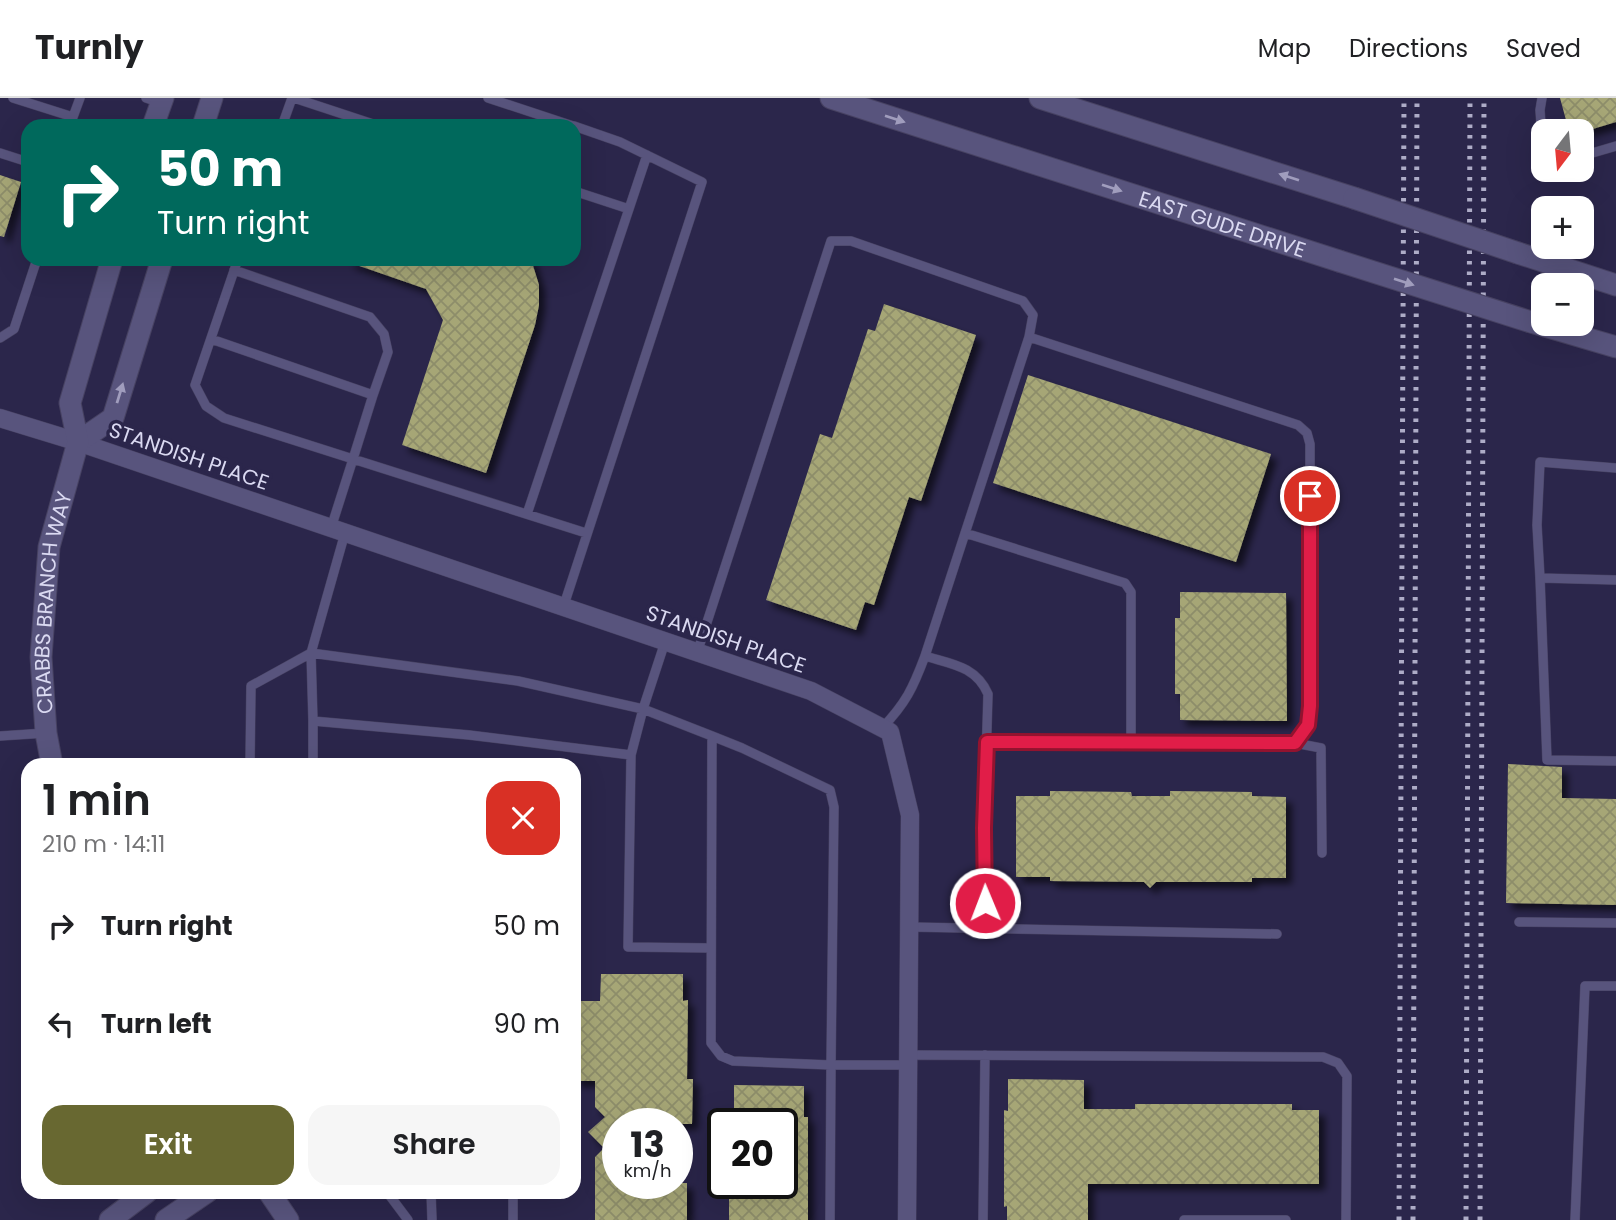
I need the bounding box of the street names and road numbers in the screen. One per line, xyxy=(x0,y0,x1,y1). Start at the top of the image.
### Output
street label: EAST GUDE DRIVE xyxy=(1135,183,1310,264)
street label: STANDISH PLACE xyxy=(105,415,273,497)
street label: CRABBS BRANCH WAY xyxy=(26,488,78,715)
street label: STANDISH PLACE xyxy=(642,598,810,680)

